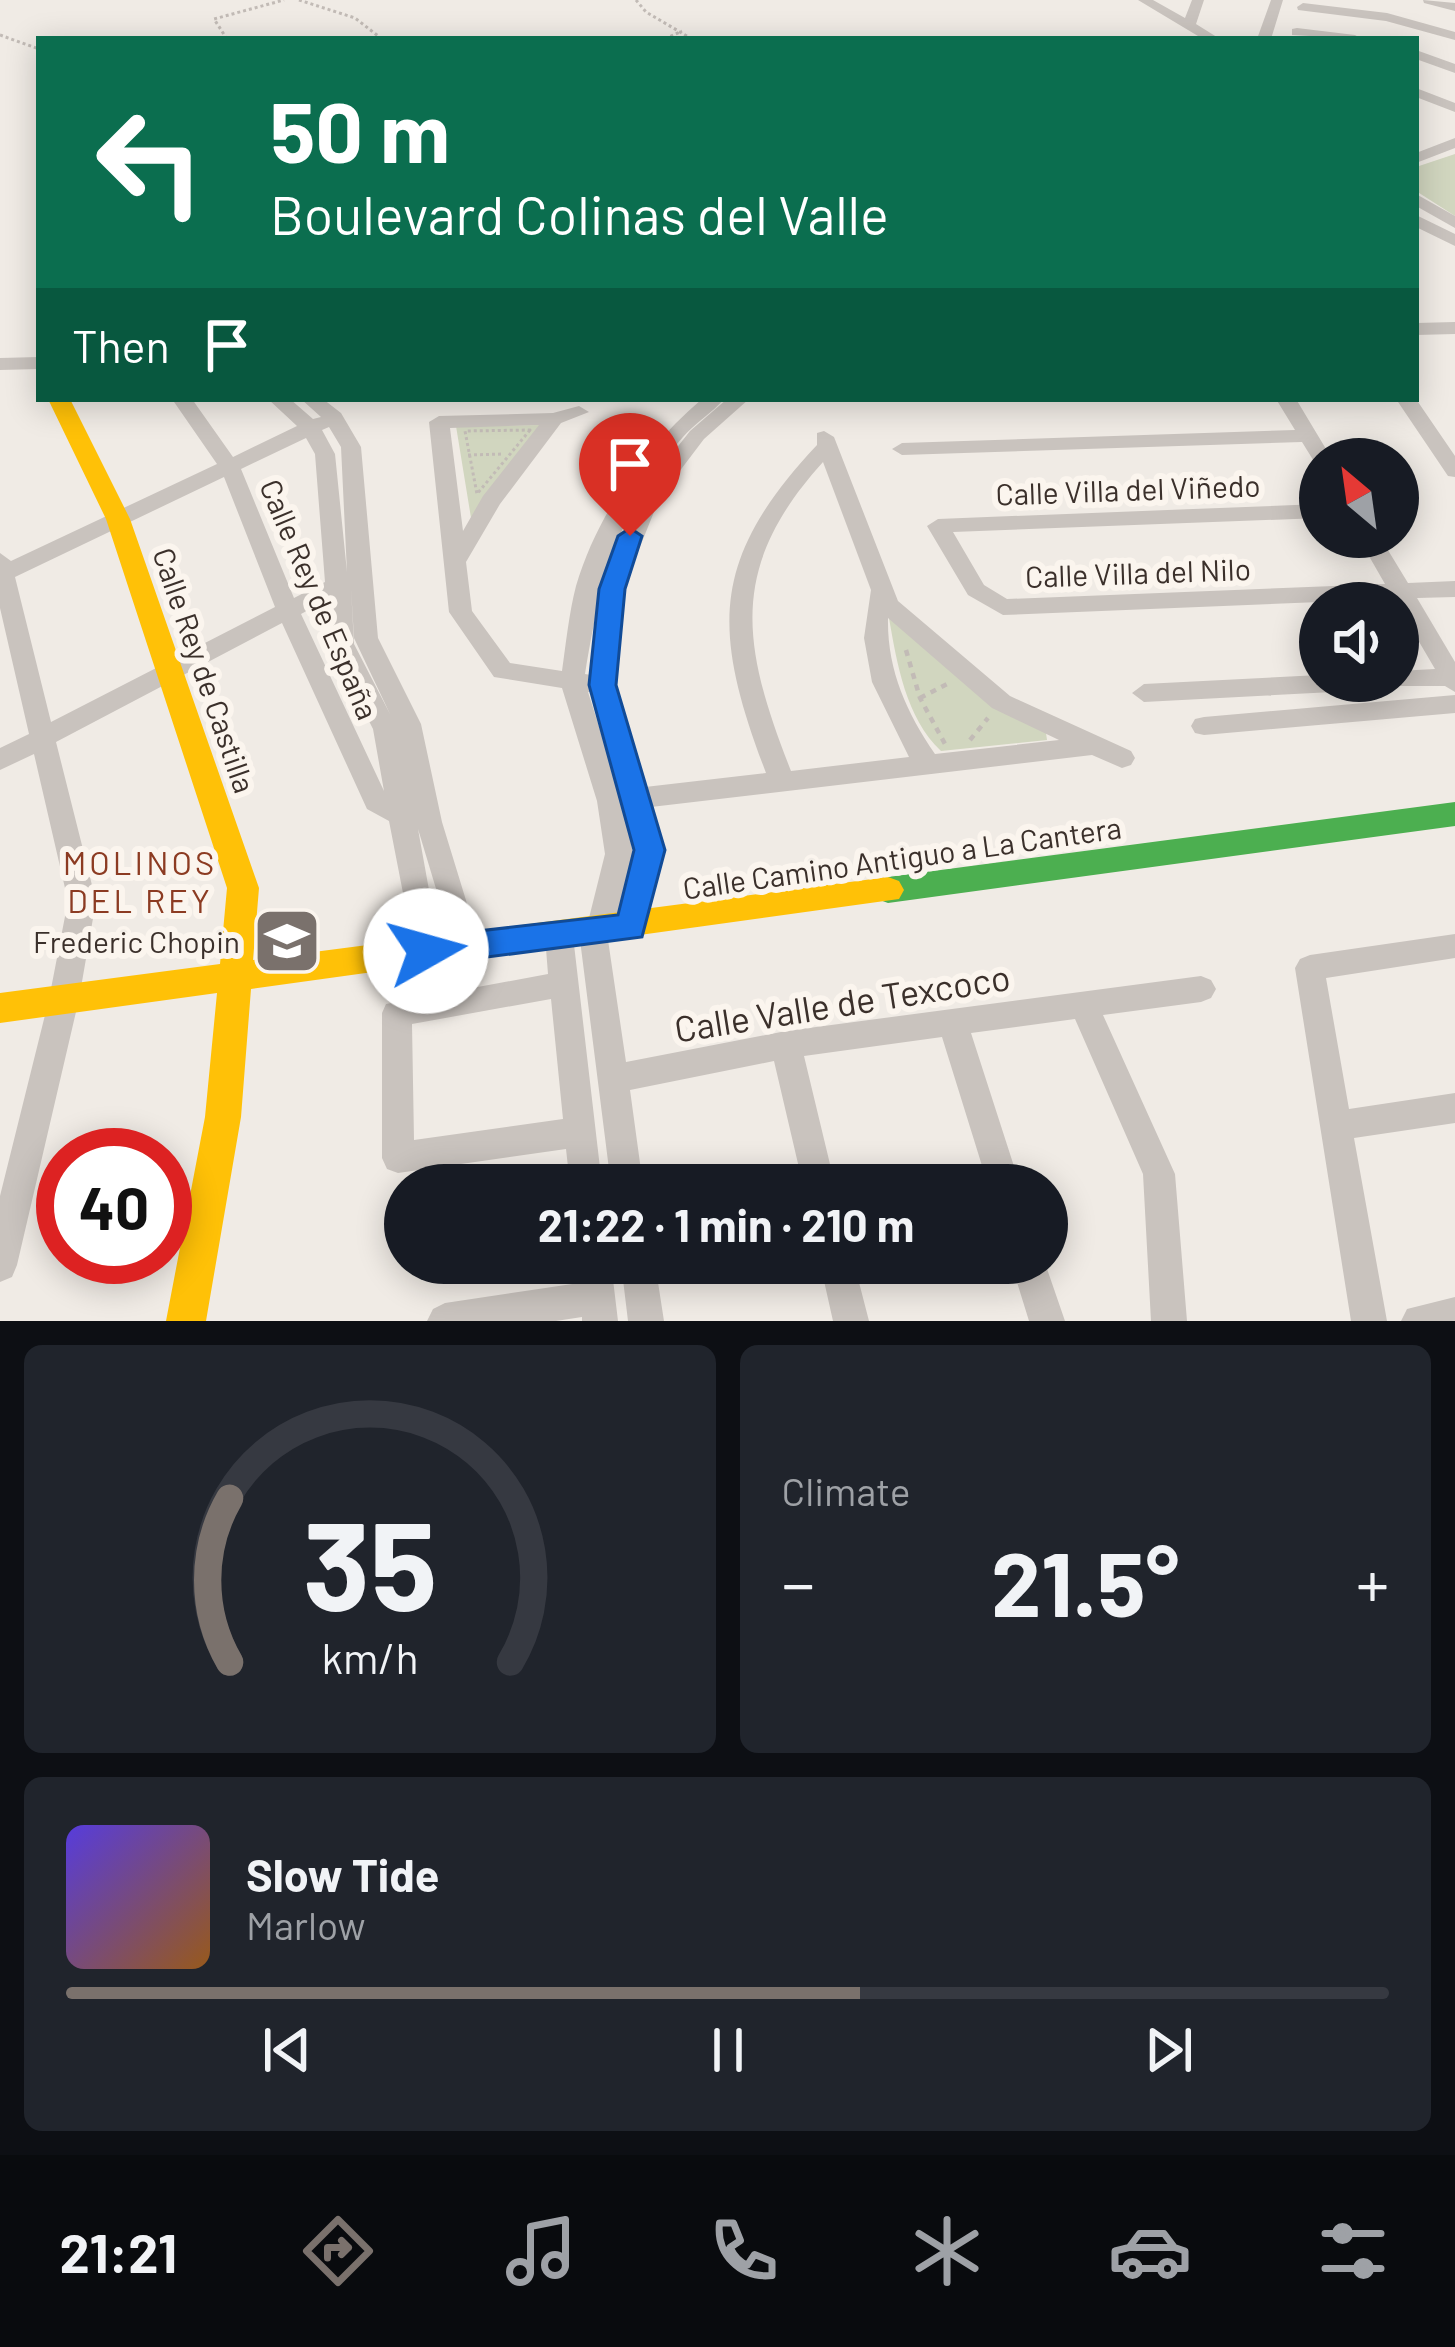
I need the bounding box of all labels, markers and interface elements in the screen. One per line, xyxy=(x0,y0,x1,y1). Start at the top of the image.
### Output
text: 50 m xyxy=(270,79,450,180)
icon: left xyxy=(72,84,228,240)
text: Boulevard Colinas del Valle xyxy=(270,181,889,246)
icon: arrive xyxy=(194,312,260,378)
text: Then xyxy=(72,318,170,372)
pin xyxy=(579,413,681,536)
icon: arrive xyxy=(597,431,663,497)
north arrow xyxy=(1299,438,1419,558)
map controls xyxy=(1299,438,1419,702)
street label: Calle Villa del Viñedo xyxy=(995,466,1261,512)
street label: Calle Rey de España xyxy=(253,474,387,724)
street label: Calle Rey de Castilla xyxy=(146,543,264,797)
street label: Calle Villa del Nilo xyxy=(1024,550,1252,594)
button: sound xyxy=(1299,582,1419,702)
street label: Calle Camino Antiguo a La Cantera xyxy=(680,808,1124,906)
district label: MOLINOS DEL REY xyxy=(63,842,217,920)
position arrow xyxy=(363,888,489,1014)
school or university icon: Frederic Chopin xyxy=(252,906,322,976)
place label: Frederic Chopin xyxy=(33,923,240,959)
street label: Calle Valle de Texcoco xyxy=(671,954,1013,1050)
speed limit sign: 40 xyxy=(36,1128,192,1284)
text: 21:22 · 1 min · 210 m xyxy=(538,1197,914,1251)
text: Climate xyxy=(782,1467,911,1514)
text: 35 xyxy=(302,1486,437,1636)
text: 21.5° xyxy=(991,1527,1179,1635)
text: − xyxy=(782,1542,815,1621)
text: + xyxy=(1356,1542,1389,1621)
text: km/h xyxy=(321,1631,418,1683)
text: Slow Tide xyxy=(246,1847,439,1901)
text: Marlow xyxy=(246,1901,366,1948)
icon: previous xyxy=(254,2017,320,2083)
icon: pause xyxy=(695,2017,761,2083)
icon: next xyxy=(1136,2017,1202,2083)
icon: directions xyxy=(296,2209,380,2293)
icon: music xyxy=(499,2209,583,2293)
icon: phone xyxy=(702,2209,786,2293)
icon: climate xyxy=(905,2209,989,2293)
icon: car xyxy=(1108,2209,1192,2293)
icon: filters xyxy=(1311,2209,1395,2293)
text: 21:21 xyxy=(60,2219,177,2284)

